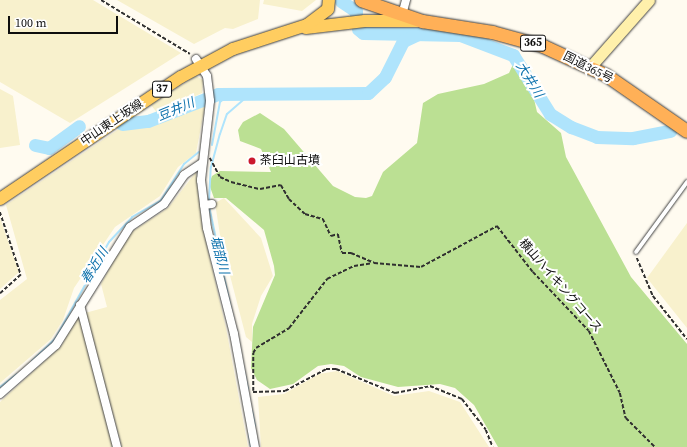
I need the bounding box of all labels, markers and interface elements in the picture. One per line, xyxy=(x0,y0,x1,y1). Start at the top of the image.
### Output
scale bar xyxy=(10,8,120,34)
text: 100 m xyxy=(15,15,47,31)
road number: 365 xyxy=(520,34,546,52)
street label: 国道365号 xyxy=(561,49,615,87)
water label: 大井川 xyxy=(512,59,546,101)
road number: 37 xyxy=(152,80,172,98)
water label: 豆井川 xyxy=(155,95,197,125)
street label: 中山東上坂線 xyxy=(78,97,146,149)
place label: 茶臼山古墳 xyxy=(260,154,320,168)
marker: 茶臼山古墳 xyxy=(247,156,257,166)
water label: 堀部川 xyxy=(207,234,231,276)
street label: 横山ハイキングコース xyxy=(515,236,605,336)
water label: 春近川 xyxy=(78,245,112,287)

